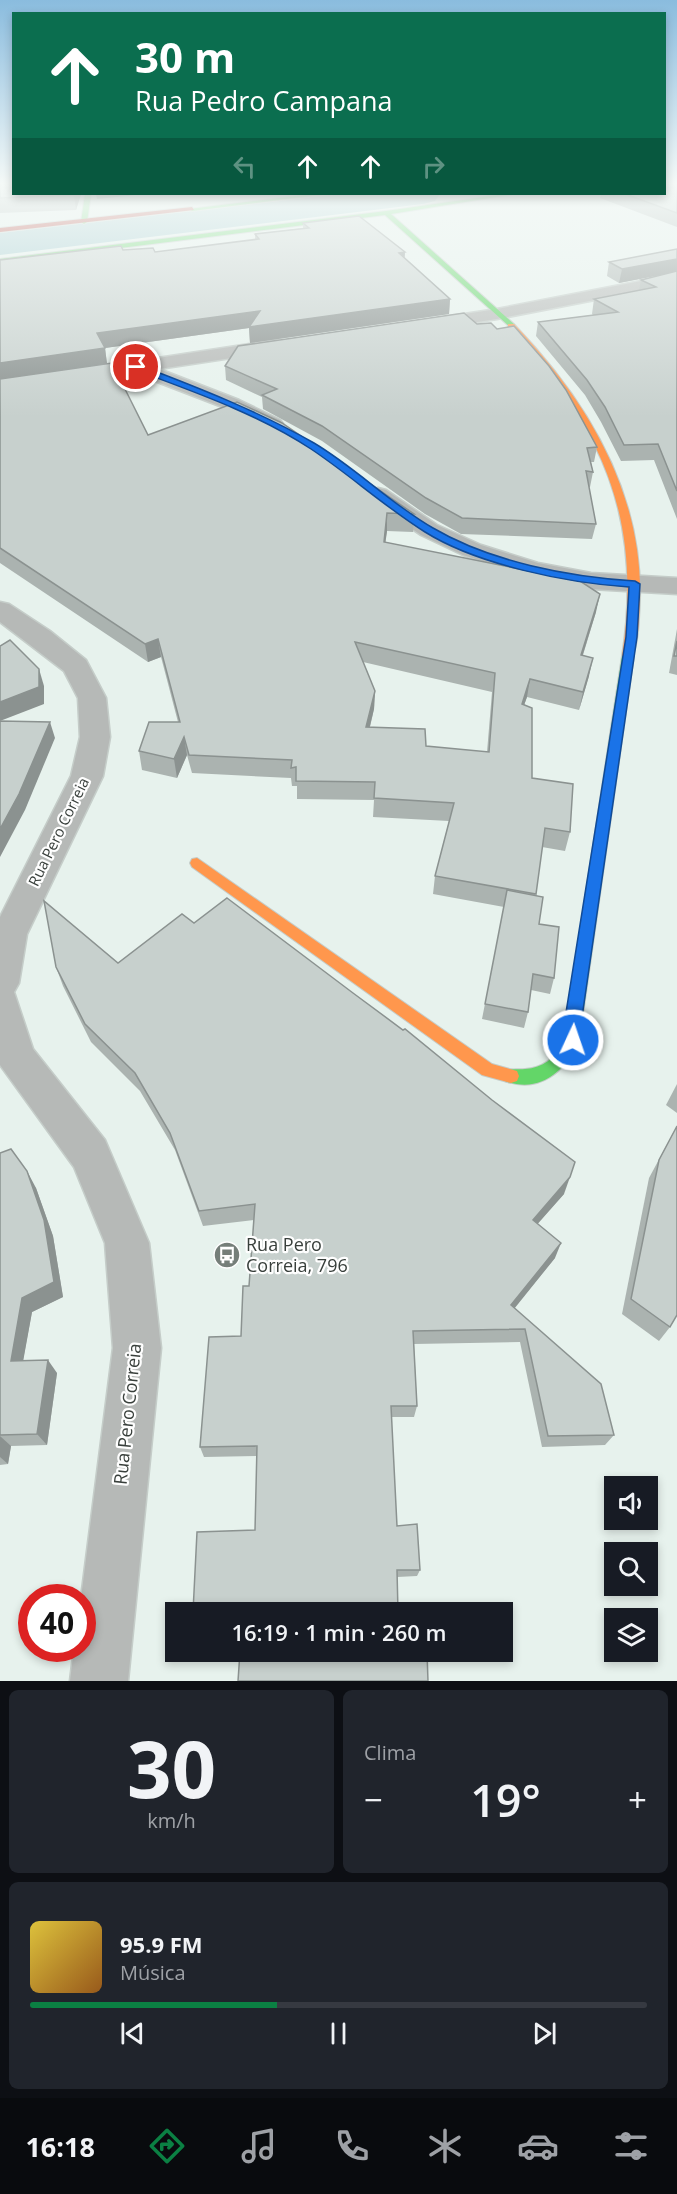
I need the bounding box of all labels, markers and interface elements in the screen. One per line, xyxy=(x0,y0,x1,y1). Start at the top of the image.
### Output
text: 30 m xyxy=(135,28,235,85)
icon: ahead xyxy=(36,36,114,114)
text: Rua Pedro Campana xyxy=(135,82,393,119)
icon: left xyxy=(228,150,261,183)
icon: ahead xyxy=(291,150,324,183)
icon: ahead xyxy=(354,150,387,183)
icon: right xyxy=(417,150,450,183)
pin xyxy=(110,341,161,392)
icon: arrive xyxy=(119,350,152,383)
street label: Rua Pero Correia xyxy=(23,774,93,889)
position arrow xyxy=(541,1008,605,1072)
place label: Rua Pero Correia, 796 xyxy=(246,1232,348,1277)
bus stop icon: Rua Pero Correia, 796 xyxy=(212,1240,242,1270)
street label: Rua Pero Correia xyxy=(108,1342,146,1486)
map controls xyxy=(604,1476,658,1662)
button: sound xyxy=(604,1476,658,1530)
button: search xyxy=(604,1542,658,1596)
speed limit sign: 40 xyxy=(18,1584,96,1662)
button: layers xyxy=(604,1608,658,1662)
text: 16:19 · 1 min · 260 m xyxy=(231,1617,447,1647)
text: 30 xyxy=(127,1715,216,1821)
text: Clima xyxy=(364,1739,416,1766)
text: 19° xyxy=(470,1769,541,1830)
text: − xyxy=(364,1777,383,1822)
text: + xyxy=(628,1777,647,1822)
text: km/h xyxy=(147,1807,196,1834)
text: 95.9 FM xyxy=(120,1929,203,1959)
text: Música xyxy=(120,1959,186,1986)
icon: previous xyxy=(116,2017,149,2050)
icon: pause xyxy=(322,2017,355,2050)
icon: next xyxy=(528,2017,561,2050)
icon: directions xyxy=(146,2125,188,2167)
icon: music xyxy=(238,2125,280,2167)
icon: phone xyxy=(331,2125,373,2167)
icon: climate xyxy=(424,2125,466,2167)
icon: car xyxy=(517,2125,559,2167)
icon: filters xyxy=(610,2125,652,2167)
text: 16:18 xyxy=(25,2128,95,2165)

